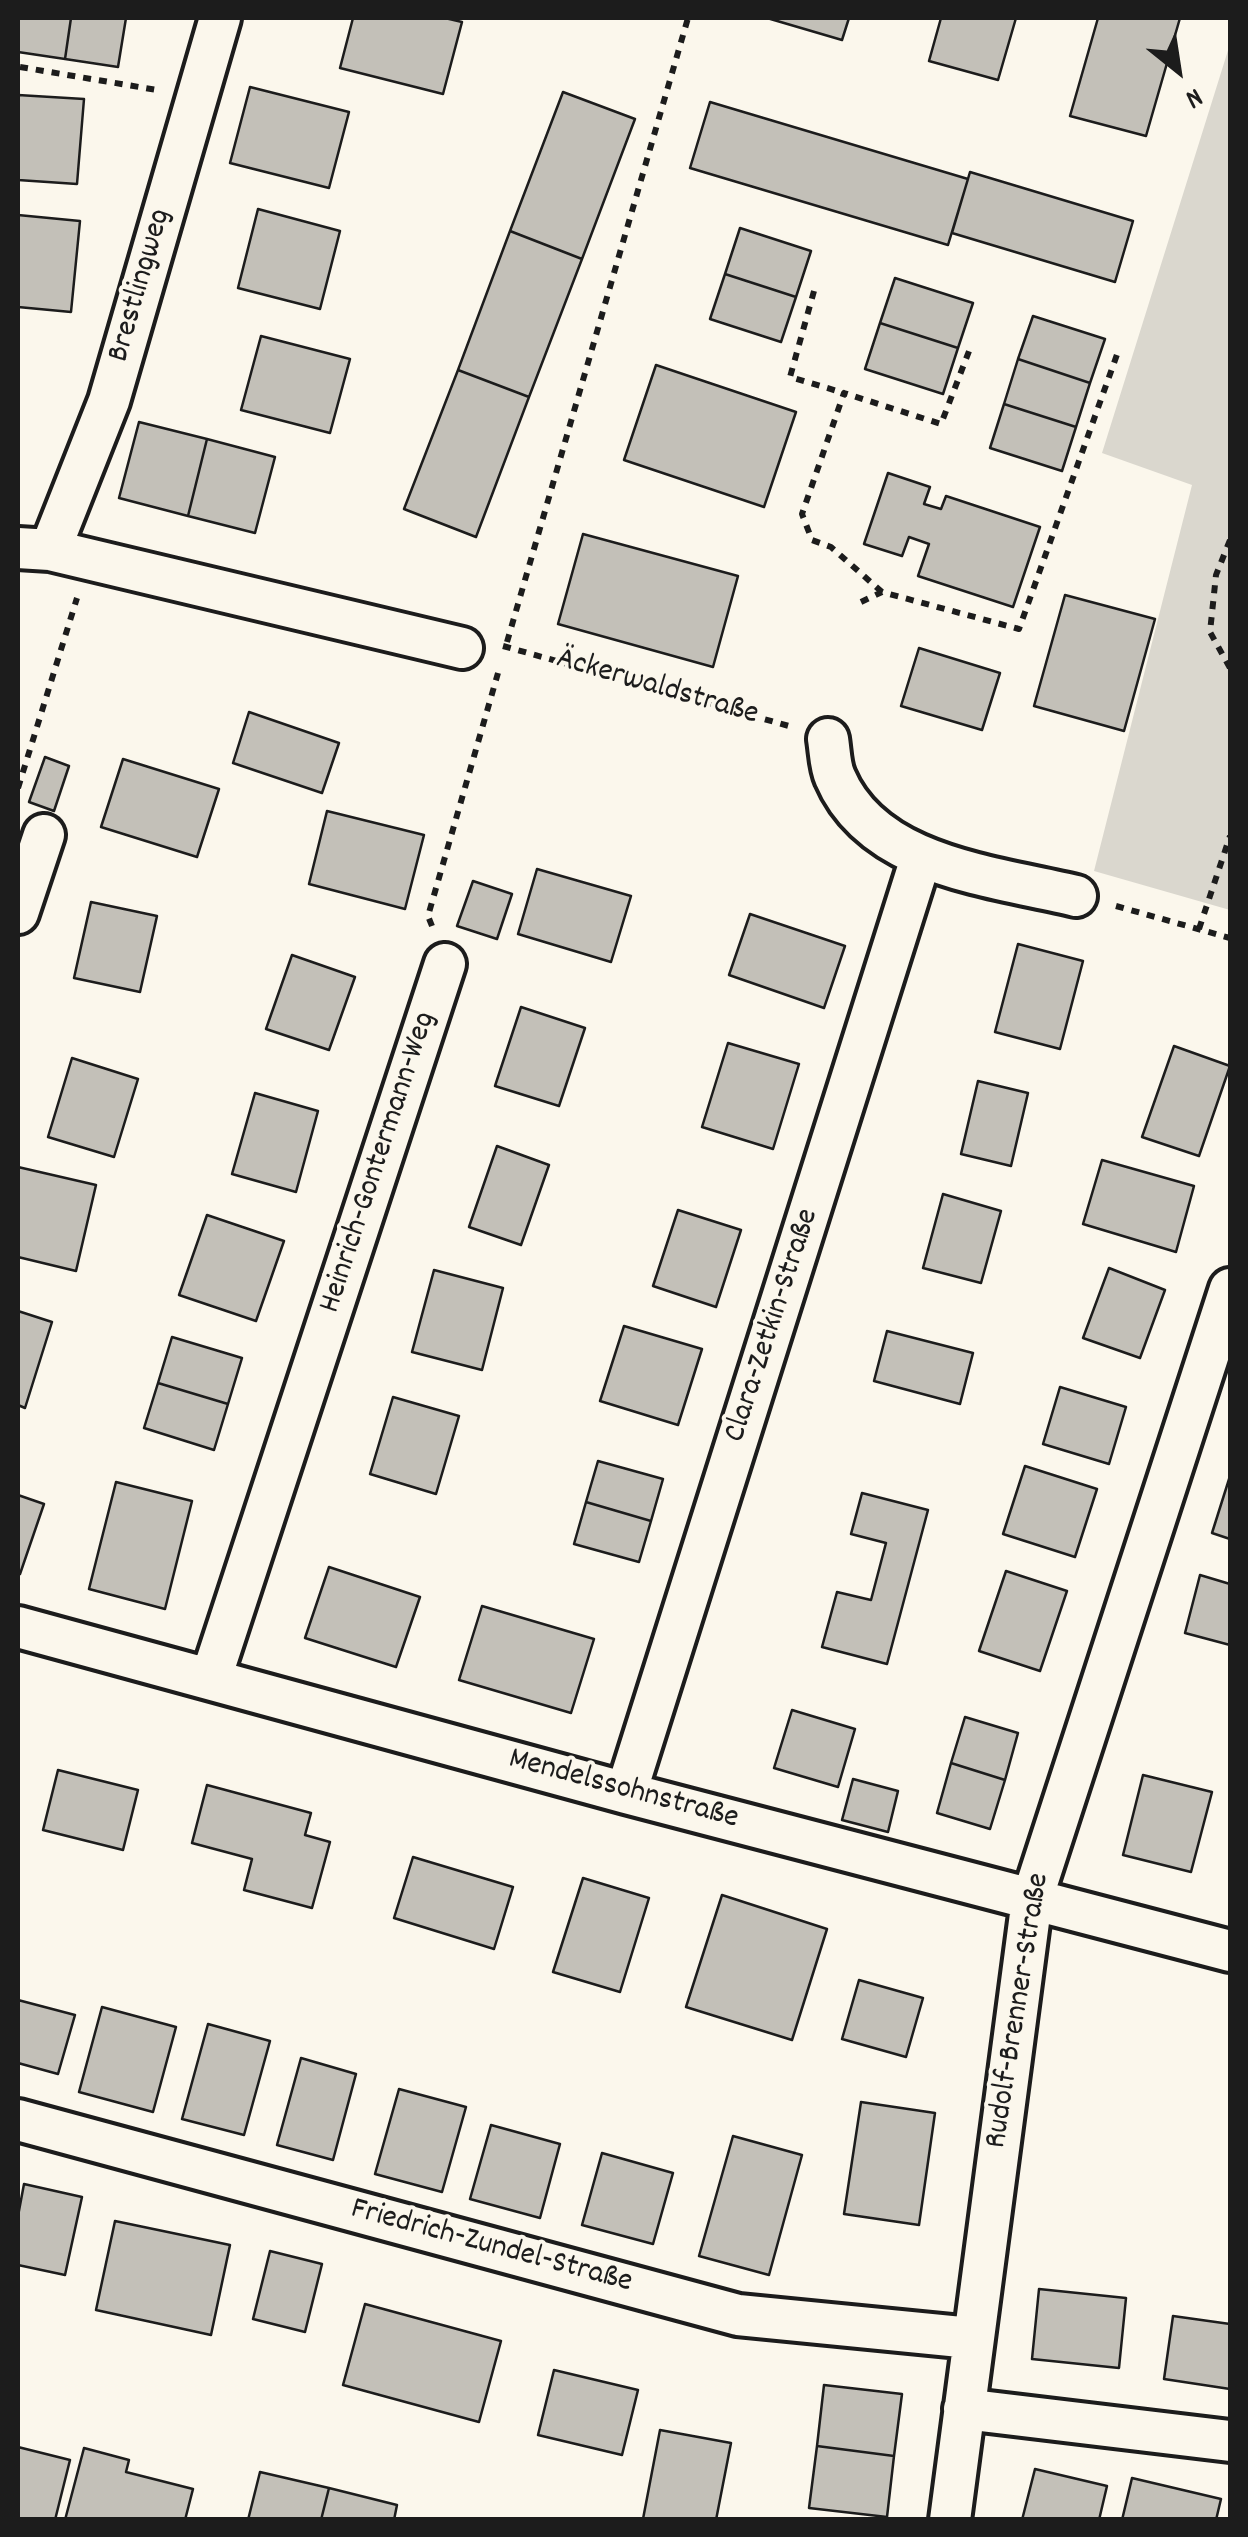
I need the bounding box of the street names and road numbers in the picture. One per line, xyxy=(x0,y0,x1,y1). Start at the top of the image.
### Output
street label: Brestlingweg xyxy=(102,205,182,367)
street label: Äckerwaldstraße xyxy=(552,642,762,736)
street label: Heinrich-Gontermann-Weg xyxy=(313,1008,447,1318)
street label: Clara-Zetkin-Straße xyxy=(718,1204,830,1448)
street label: Mendelssohnstraße xyxy=(504,1742,742,1840)
street label: Rudolf-Brenner-Straße xyxy=(979,1871,1061,2151)
street label: Friedrich-Zundel-Straße xyxy=(346,2192,636,2304)

